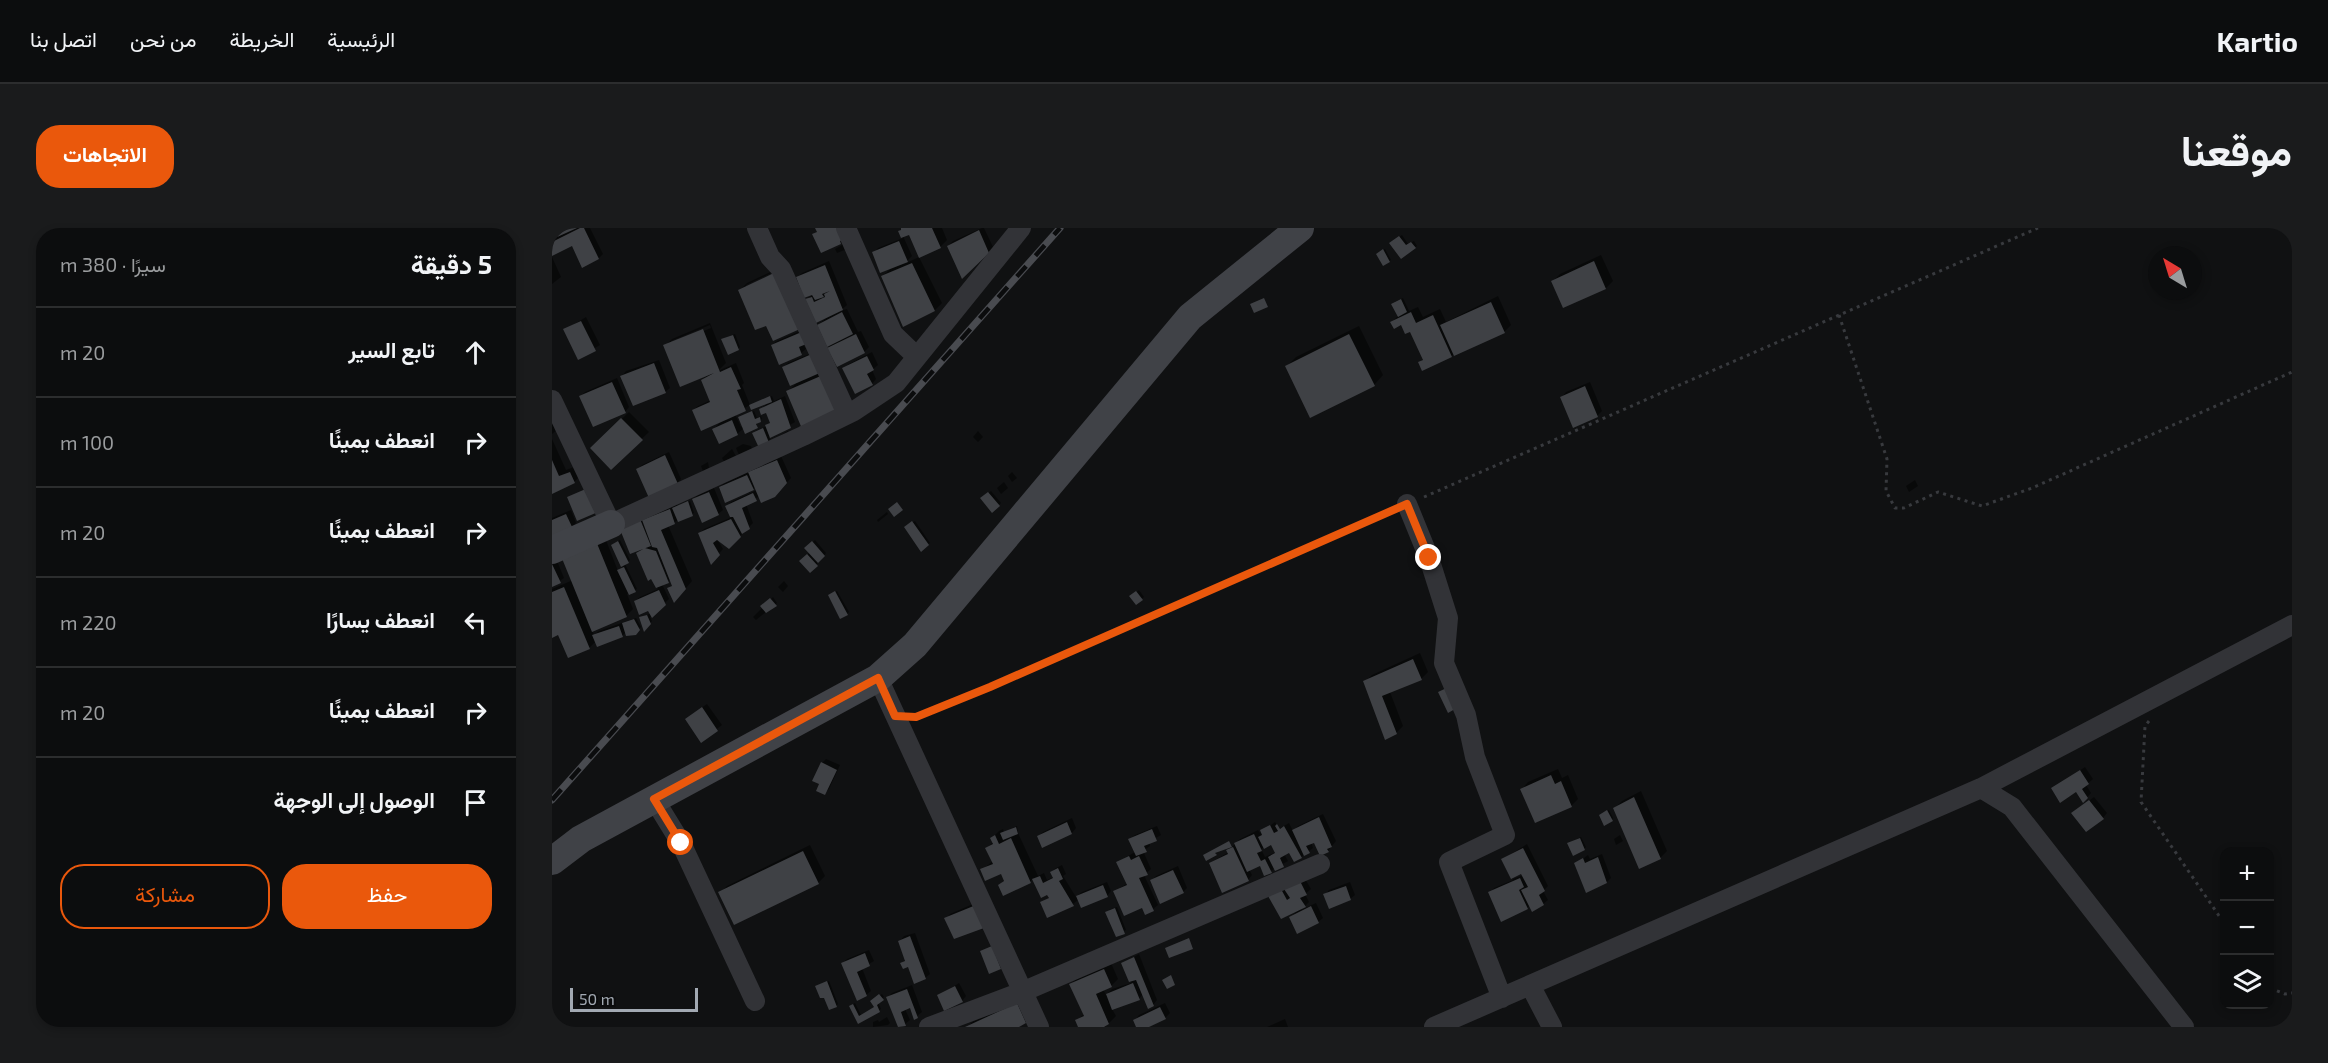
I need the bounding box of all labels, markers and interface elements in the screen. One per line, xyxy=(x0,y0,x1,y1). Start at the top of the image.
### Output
text: Kartio xyxy=(2217,24,2298,58)
text: اتصل بنا xyxy=(30,26,97,51)
text: من نحن xyxy=(130,26,196,51)
text: الخريطة xyxy=(229,26,294,51)
text: الرئيسية xyxy=(327,26,395,51)
text: موقعنا xyxy=(2181,124,2292,174)
button: الاتجاهات xyxy=(36,125,174,188)
north arrow xyxy=(2148,246,2202,300)
text: 5 دقيقة xyxy=(411,248,492,279)
text: سيرًا · 380 m xyxy=(60,252,166,276)
text: تابع السير xyxy=(348,336,435,362)
icon: ahead xyxy=(459,336,492,369)
text: 20 m xyxy=(60,340,105,364)
text: انعطف يمينًا xyxy=(329,426,435,452)
icon: right xyxy=(459,426,492,459)
text: 100 m xyxy=(60,430,114,454)
text: انعطف يمينًا xyxy=(329,516,435,542)
icon: right xyxy=(459,516,492,549)
text: 20 m xyxy=(60,520,105,544)
route end xyxy=(1415,544,1441,570)
text: انعطف يسارًا xyxy=(326,606,435,632)
icon: left xyxy=(459,606,492,639)
text: 220 m xyxy=(60,610,117,634)
text: انعطف يمينًا xyxy=(329,696,435,722)
icon: right xyxy=(459,696,492,729)
text: 20 m xyxy=(60,700,105,724)
text: الوصول إلى الوجهة xyxy=(273,786,435,812)
icon: arrive xyxy=(459,786,492,819)
route start xyxy=(667,829,693,855)
map controls xyxy=(2220,847,2274,1009)
button: + xyxy=(2220,847,2274,901)
button: مشاركة xyxy=(60,864,270,929)
button: حفظ xyxy=(282,864,492,929)
button: − xyxy=(2220,901,2274,955)
button: layers xyxy=(2220,955,2274,1009)
scale bar xyxy=(570,985,698,1012)
text: 50 m xyxy=(579,989,615,1008)

